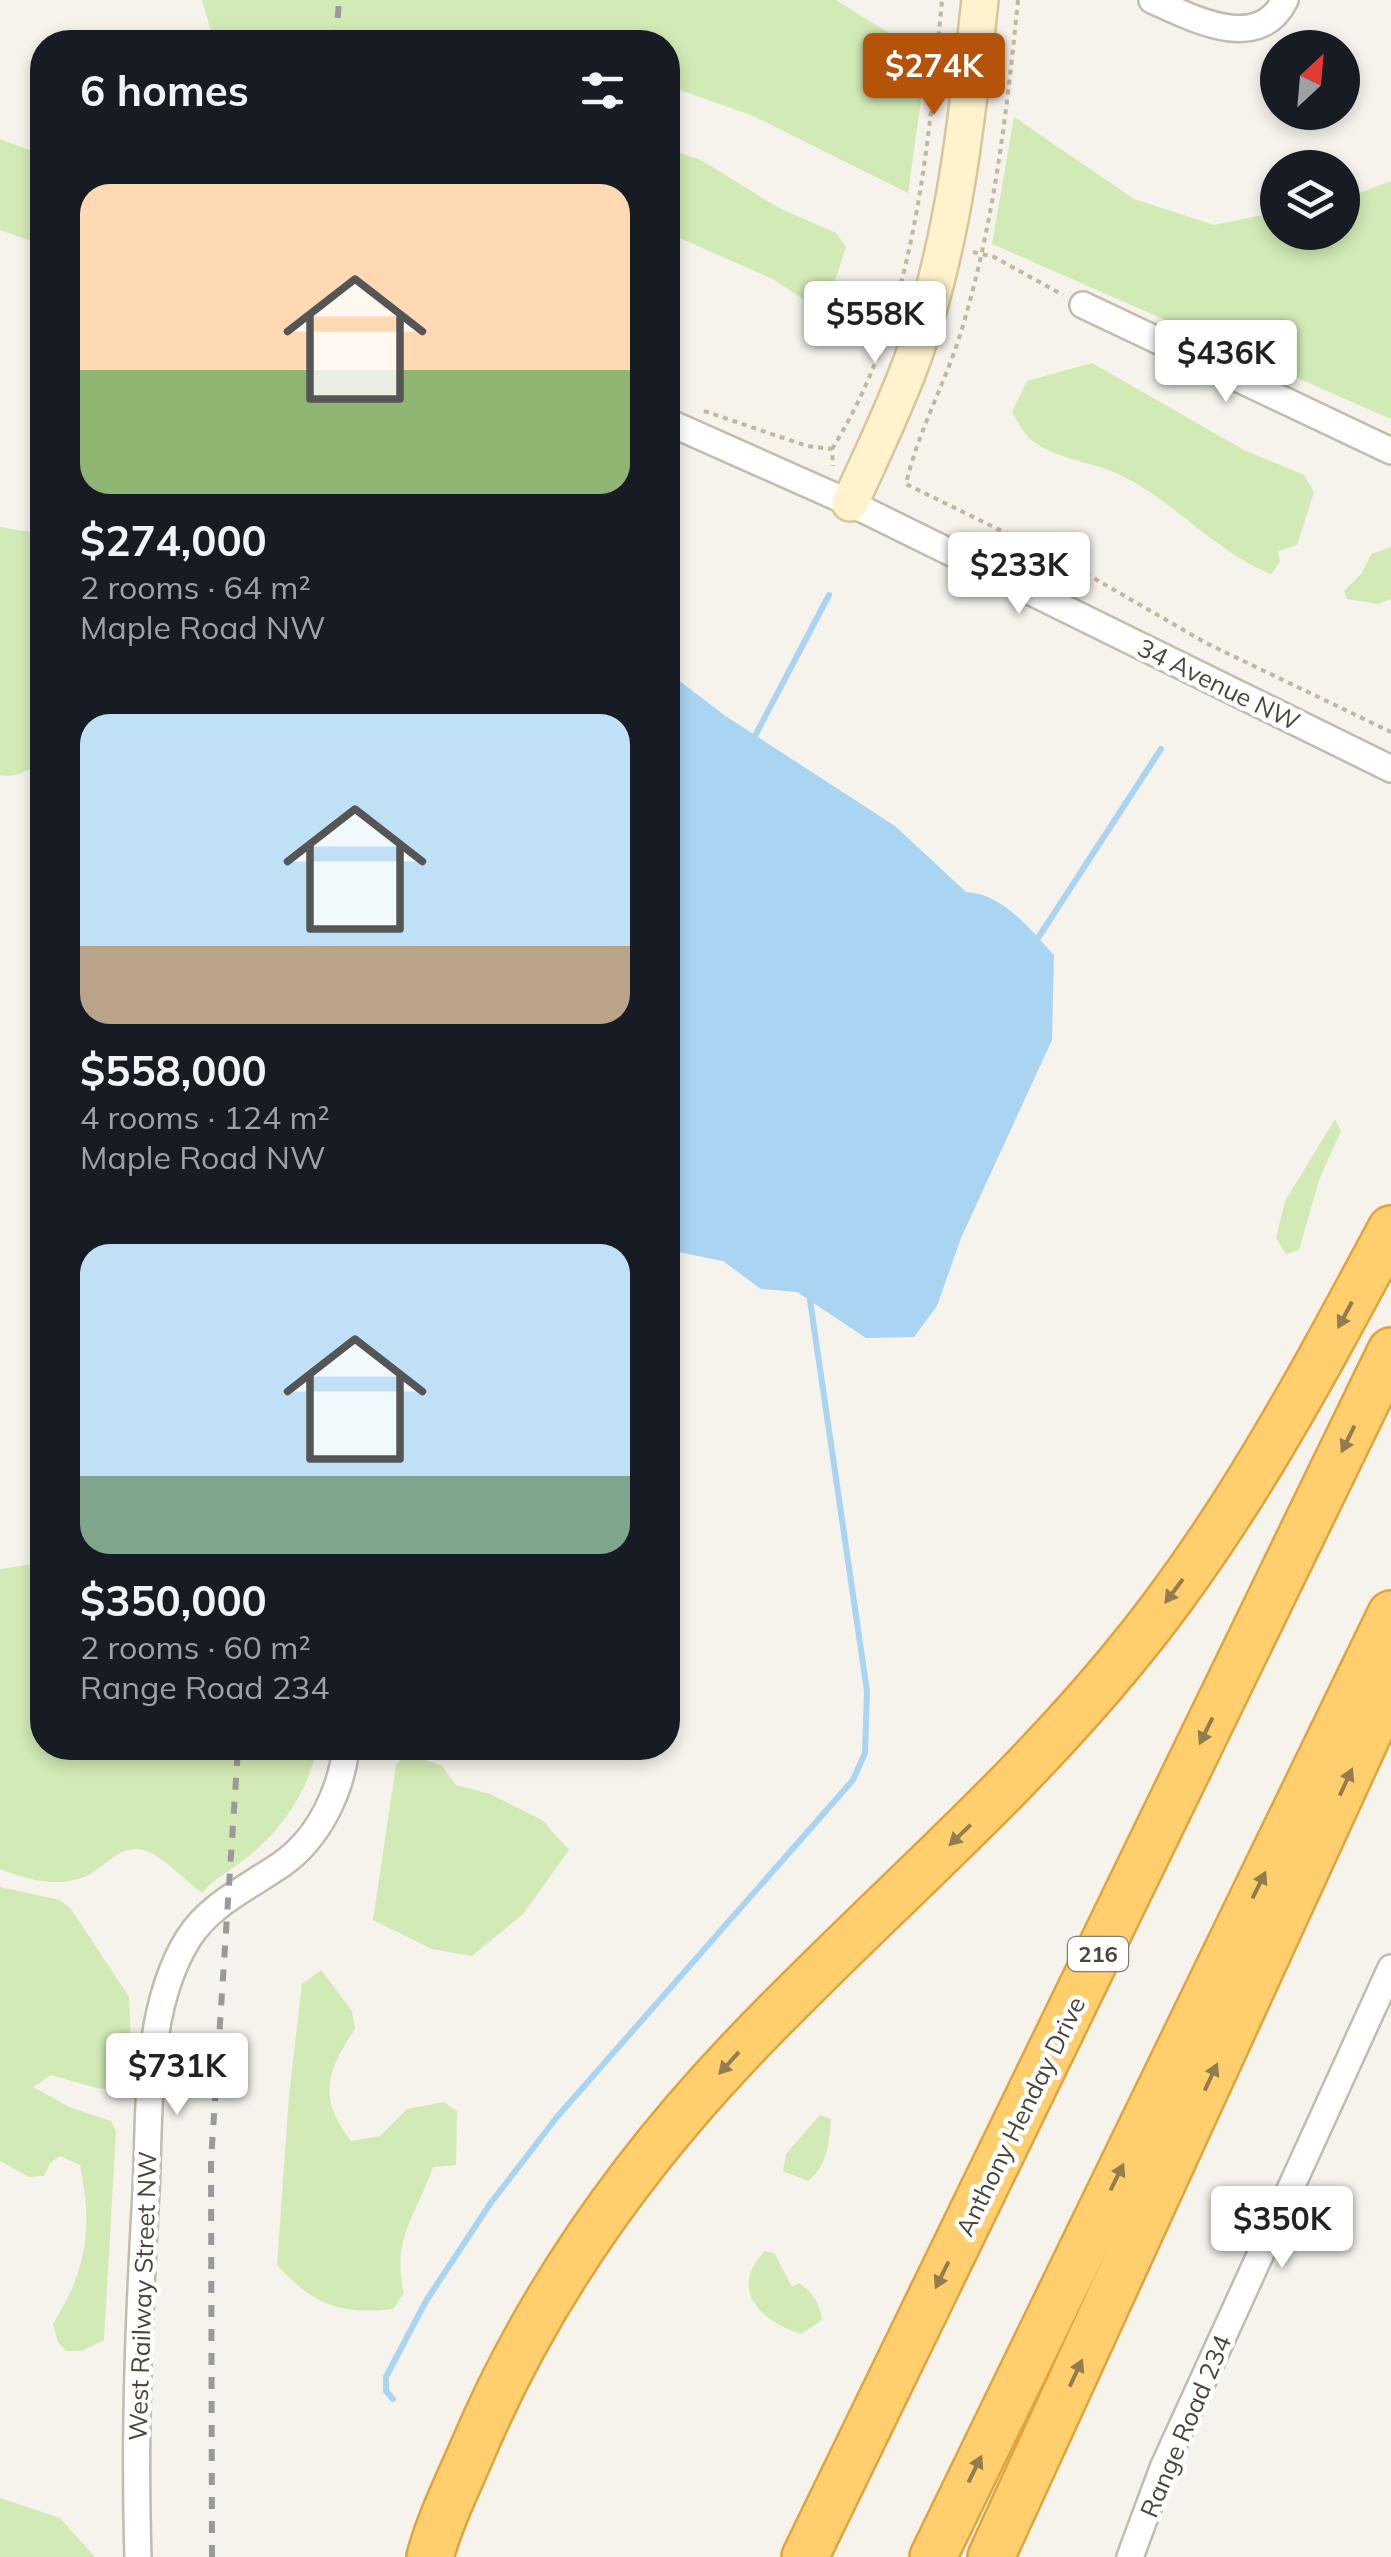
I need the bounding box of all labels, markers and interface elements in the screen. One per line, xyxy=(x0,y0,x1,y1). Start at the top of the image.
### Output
north arrow xyxy=(1260,30,1360,130)
map controls xyxy=(1260,30,1360,250)
pin: $274K xyxy=(864,33,1004,118)
text: $274K xyxy=(885,45,983,85)
icon: filters xyxy=(575,63,630,118)
text: 6 homes xyxy=(80,64,249,117)
button: layers xyxy=(1260,150,1360,250)
icon: home xyxy=(265,249,445,429)
pin: $558K xyxy=(805,281,945,366)
text: $558K xyxy=(826,293,924,333)
pin: $436K xyxy=(1156,320,1296,405)
text: $436K xyxy=(1177,332,1275,372)
text: $274,000 xyxy=(80,514,267,567)
pin: $233K xyxy=(949,532,1089,617)
text: $233K xyxy=(970,544,1068,584)
text: 2 rooms · 64 m² xyxy=(80,567,311,607)
text: Maple Road NW xyxy=(80,607,326,647)
street label: 34 Avenue NW xyxy=(1133,631,1305,737)
icon: home xyxy=(265,779,445,959)
text: $558,000 xyxy=(80,1044,267,1097)
text: 4 rooms · 124 m² xyxy=(80,1097,330,1137)
text: Maple Road NW xyxy=(80,1137,326,1177)
one-way arrow xyxy=(1336,1300,1353,1329)
icon: home xyxy=(265,1309,445,1489)
one-way arrow xyxy=(1340,1424,1357,1453)
text: $350,000 xyxy=(80,1574,267,1627)
one-way arrow xyxy=(1165,1578,1185,1604)
text: 2 rooms · 60 m² xyxy=(80,1627,311,1667)
text: Range Road 234 xyxy=(80,1667,330,1707)
one-way arrow xyxy=(1198,1717,1215,1746)
one-way arrow xyxy=(1338,1767,1355,1796)
one-way arrow xyxy=(949,1823,973,1846)
one-way arrow xyxy=(1251,1870,1268,1899)
road number: 216 xyxy=(1068,1937,1128,1971)
street label: Anthony Henday Drive xyxy=(949,1991,1091,2241)
pin: $731K xyxy=(107,2033,247,2118)
text: $731K xyxy=(128,2045,226,2085)
one-way arrow xyxy=(718,2051,741,2075)
one-way arrow xyxy=(1203,2062,1219,2092)
street label: West Railway Street NW xyxy=(121,2151,163,2441)
one-way arrow xyxy=(1109,2162,1126,2191)
pin: $350K xyxy=(1212,2186,1352,2271)
text: $350K xyxy=(1233,2198,1331,2238)
one-way arrow xyxy=(934,2261,951,2290)
street label: Range Road 234 xyxy=(1133,2330,1237,2522)
one-way arrow xyxy=(1067,2358,1084,2387)
one-way arrow xyxy=(967,2455,984,2484)

